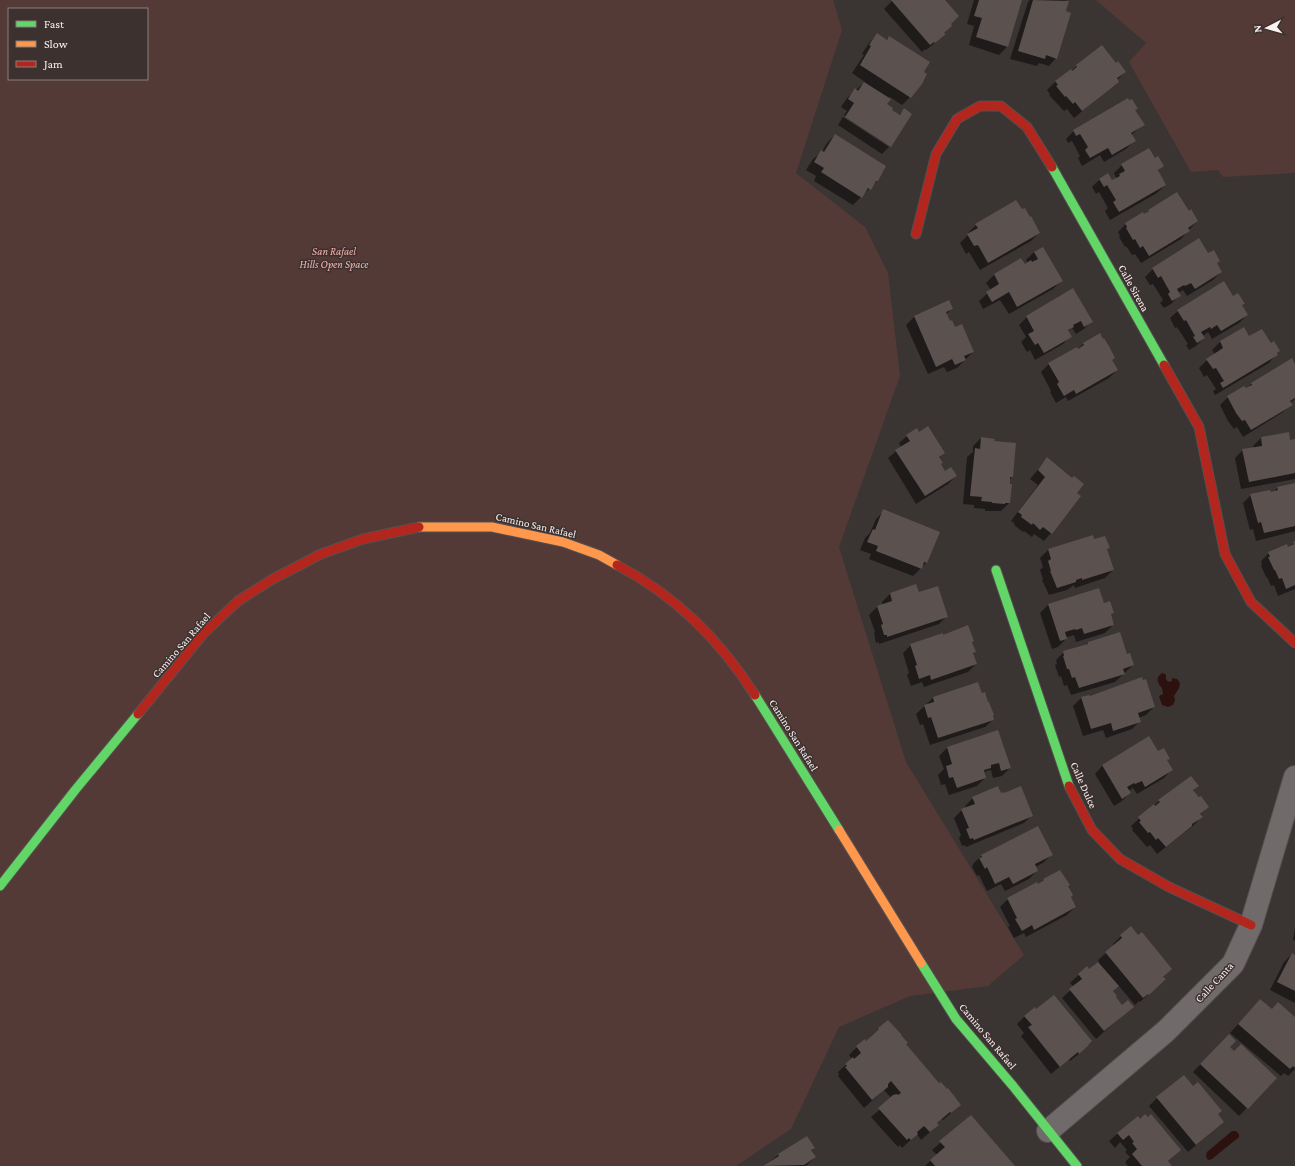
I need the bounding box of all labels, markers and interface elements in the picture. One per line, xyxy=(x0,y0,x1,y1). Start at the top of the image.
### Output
legend xyxy=(8,8,148,80)
north arrow xyxy=(1247,8,1287,48)
text: Fast xyxy=(44,17,65,31)
text: N xyxy=(1251,24,1263,33)
text: Slow xyxy=(44,37,68,51)
text: Jam xyxy=(43,57,63,71)
park label: San Rafael Hills Open Space xyxy=(299,245,369,271)
street label: Calle Sirena xyxy=(1116,262,1152,314)
street label: Camino San Rafael xyxy=(495,510,577,540)
street label: Camino San Rafael xyxy=(150,610,213,680)
street label: Camino San Rafael xyxy=(767,697,821,773)
street label: Calle Dulce xyxy=(1068,760,1100,810)
street label: Calle Canta xyxy=(1192,960,1236,1004)
street label: Camino San Rafael xyxy=(957,1001,1019,1071)

